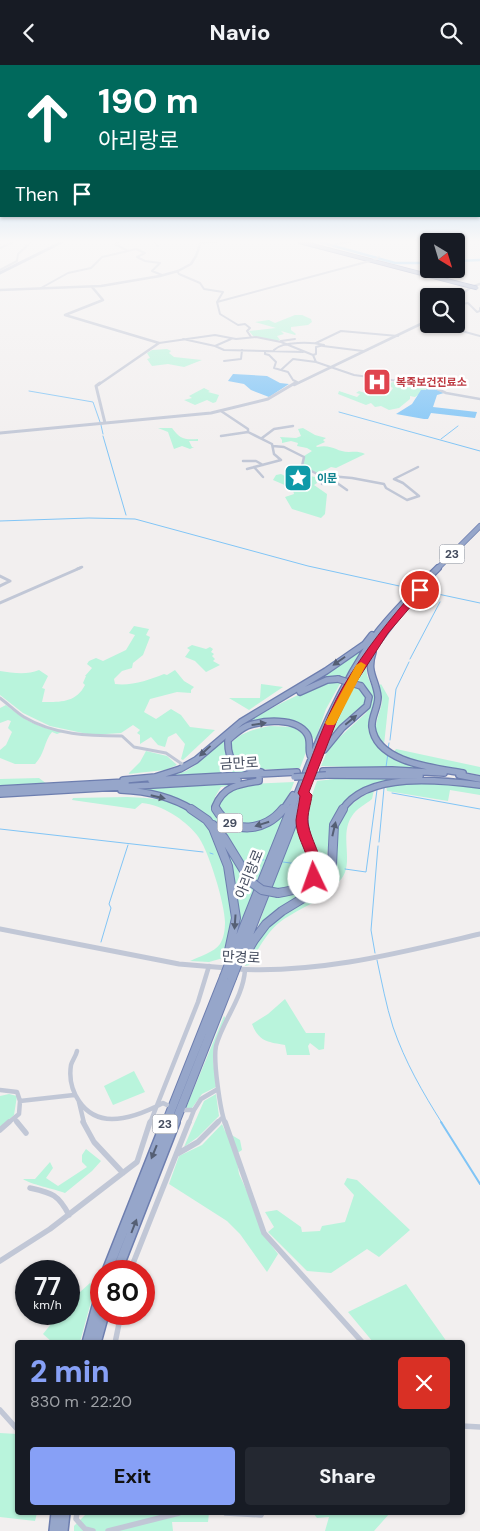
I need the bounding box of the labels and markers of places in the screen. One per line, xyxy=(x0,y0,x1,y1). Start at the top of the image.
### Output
hospital icon: 복죽보건진료소 xyxy=(362,367,392,397)
place label: 복죽보건진료소 xyxy=(396,375,467,389)
place icon: 이문 xyxy=(283,463,313,493)
place label: 이문 xyxy=(317,471,337,485)
pin xyxy=(399,569,441,611)

